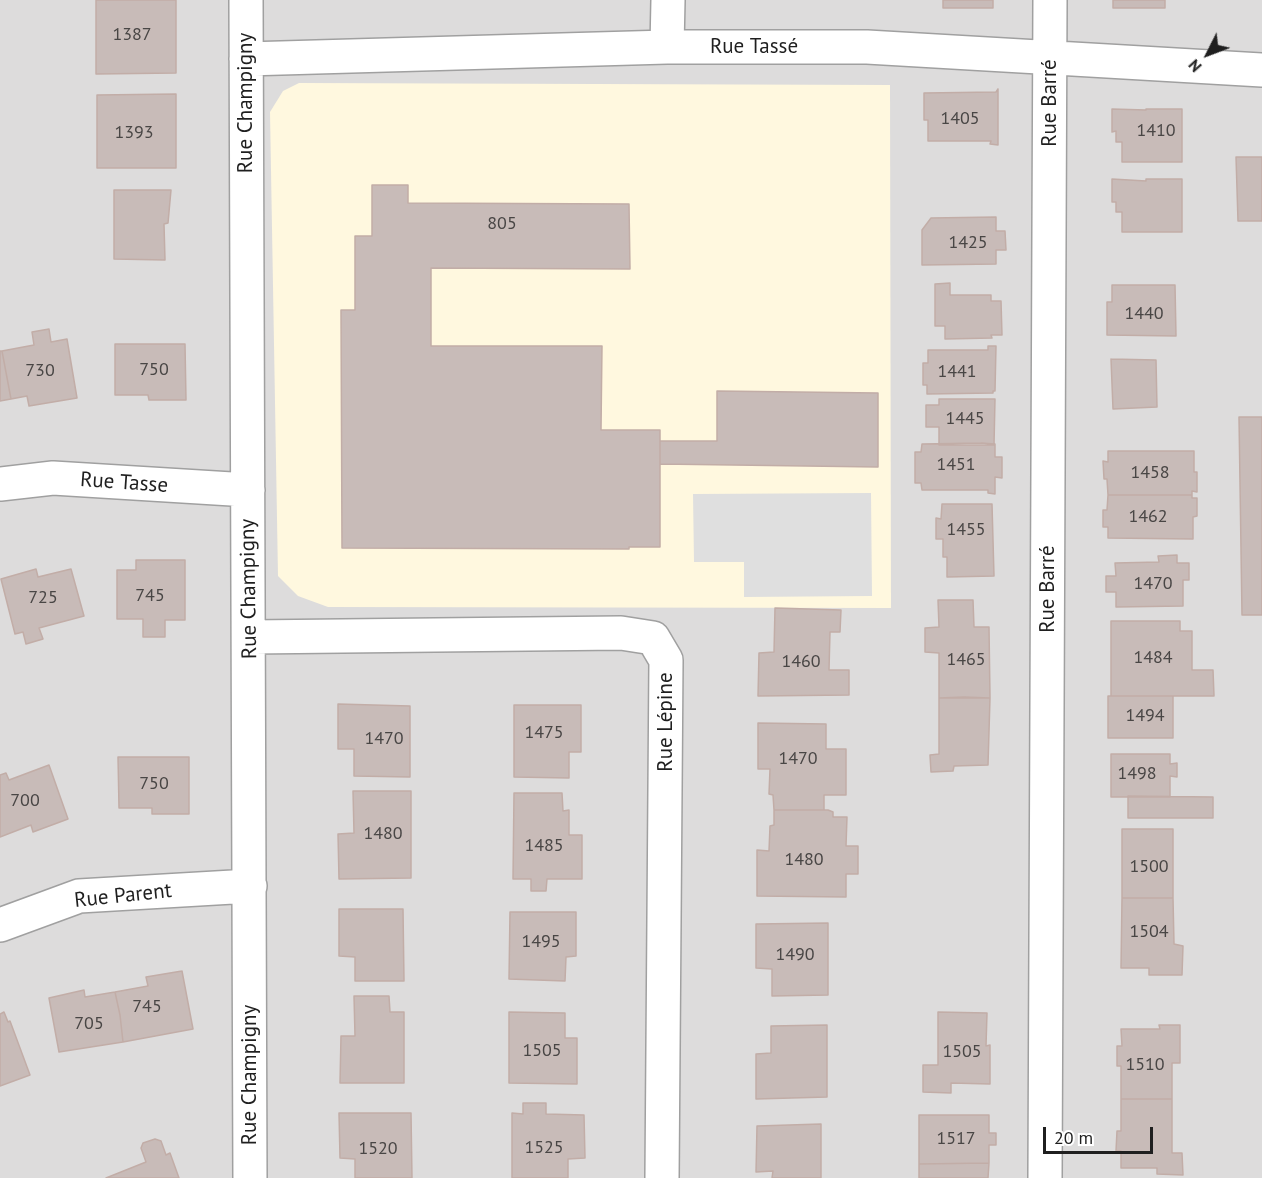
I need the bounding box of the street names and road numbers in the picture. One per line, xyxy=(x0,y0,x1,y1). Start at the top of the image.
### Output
street label: Rue Champigny xyxy=(233,33,259,173)
street label: Rue Tassé xyxy=(710,34,798,60)
street label: Rue Barré xyxy=(1037,59,1063,147)
street label: Rue Tasse xyxy=(79,467,169,499)
street label: Rue Champigny xyxy=(235,519,263,659)
street label: Rue Barré xyxy=(1035,545,1061,633)
street label: Rue Lépine xyxy=(653,672,679,772)
street label: Rue Parent xyxy=(73,878,173,914)
street label: Rue Champigny xyxy=(237,1005,263,1145)

